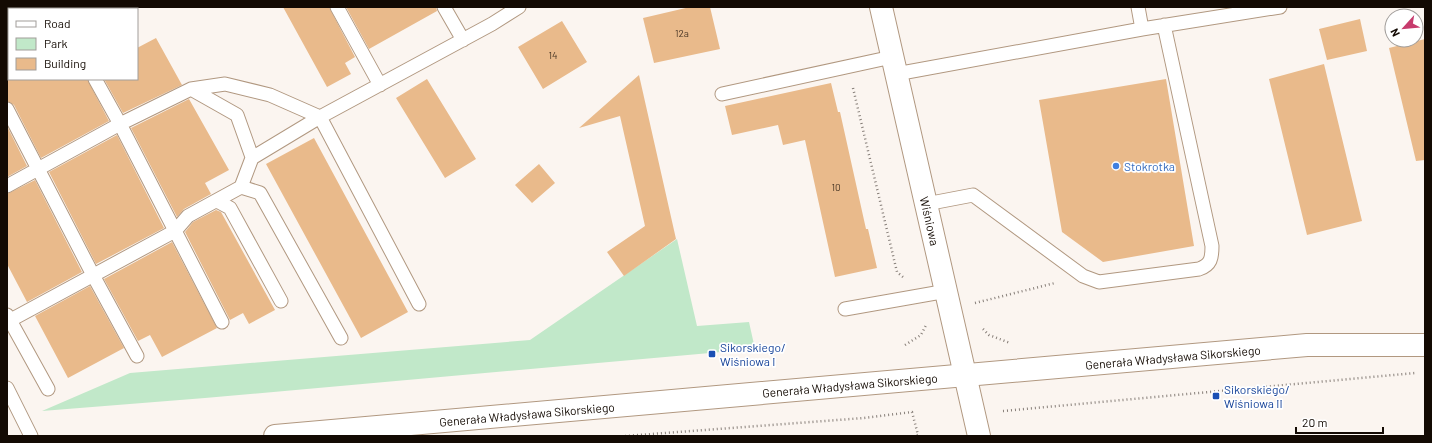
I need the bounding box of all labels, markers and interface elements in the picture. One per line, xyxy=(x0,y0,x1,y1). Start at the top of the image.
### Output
legend xyxy=(8,8,138,80)
north arrow xyxy=(1384,8,1424,48)
text: Road xyxy=(44,16,71,30)
house number: 12a xyxy=(675,27,689,39)
text: N xyxy=(1387,27,1402,39)
text: Park xyxy=(44,36,68,50)
house number: 14 xyxy=(548,49,558,61)
text: Building xyxy=(44,56,86,70)
place label: Stokrotka xyxy=(1124,159,1175,173)
marker: Stokrotka xyxy=(1111,161,1121,171)
house number: 10 xyxy=(831,181,841,193)
street label: Wiśniowa xyxy=(918,195,942,247)
place label: Sikorskiego/ Wiśniowa I xyxy=(720,340,786,368)
street label: Generała Władysława Sikorskiego xyxy=(1085,342,1261,372)
marker: Sikorskiego/ Wiśniowa I xyxy=(707,349,717,359)
street label: Generała Władysława Sikorskiego xyxy=(762,370,938,400)
place label: Sikorskiego/ Wiśniowa II xyxy=(1224,382,1290,410)
marker: Sikorskiego/ Wiśniowa II xyxy=(1211,391,1221,401)
street label: Generała Władysława Sikorskiego xyxy=(439,399,615,429)
scale bar xyxy=(1296,409,1383,435)
text: 20 m xyxy=(1302,415,1328,429)

